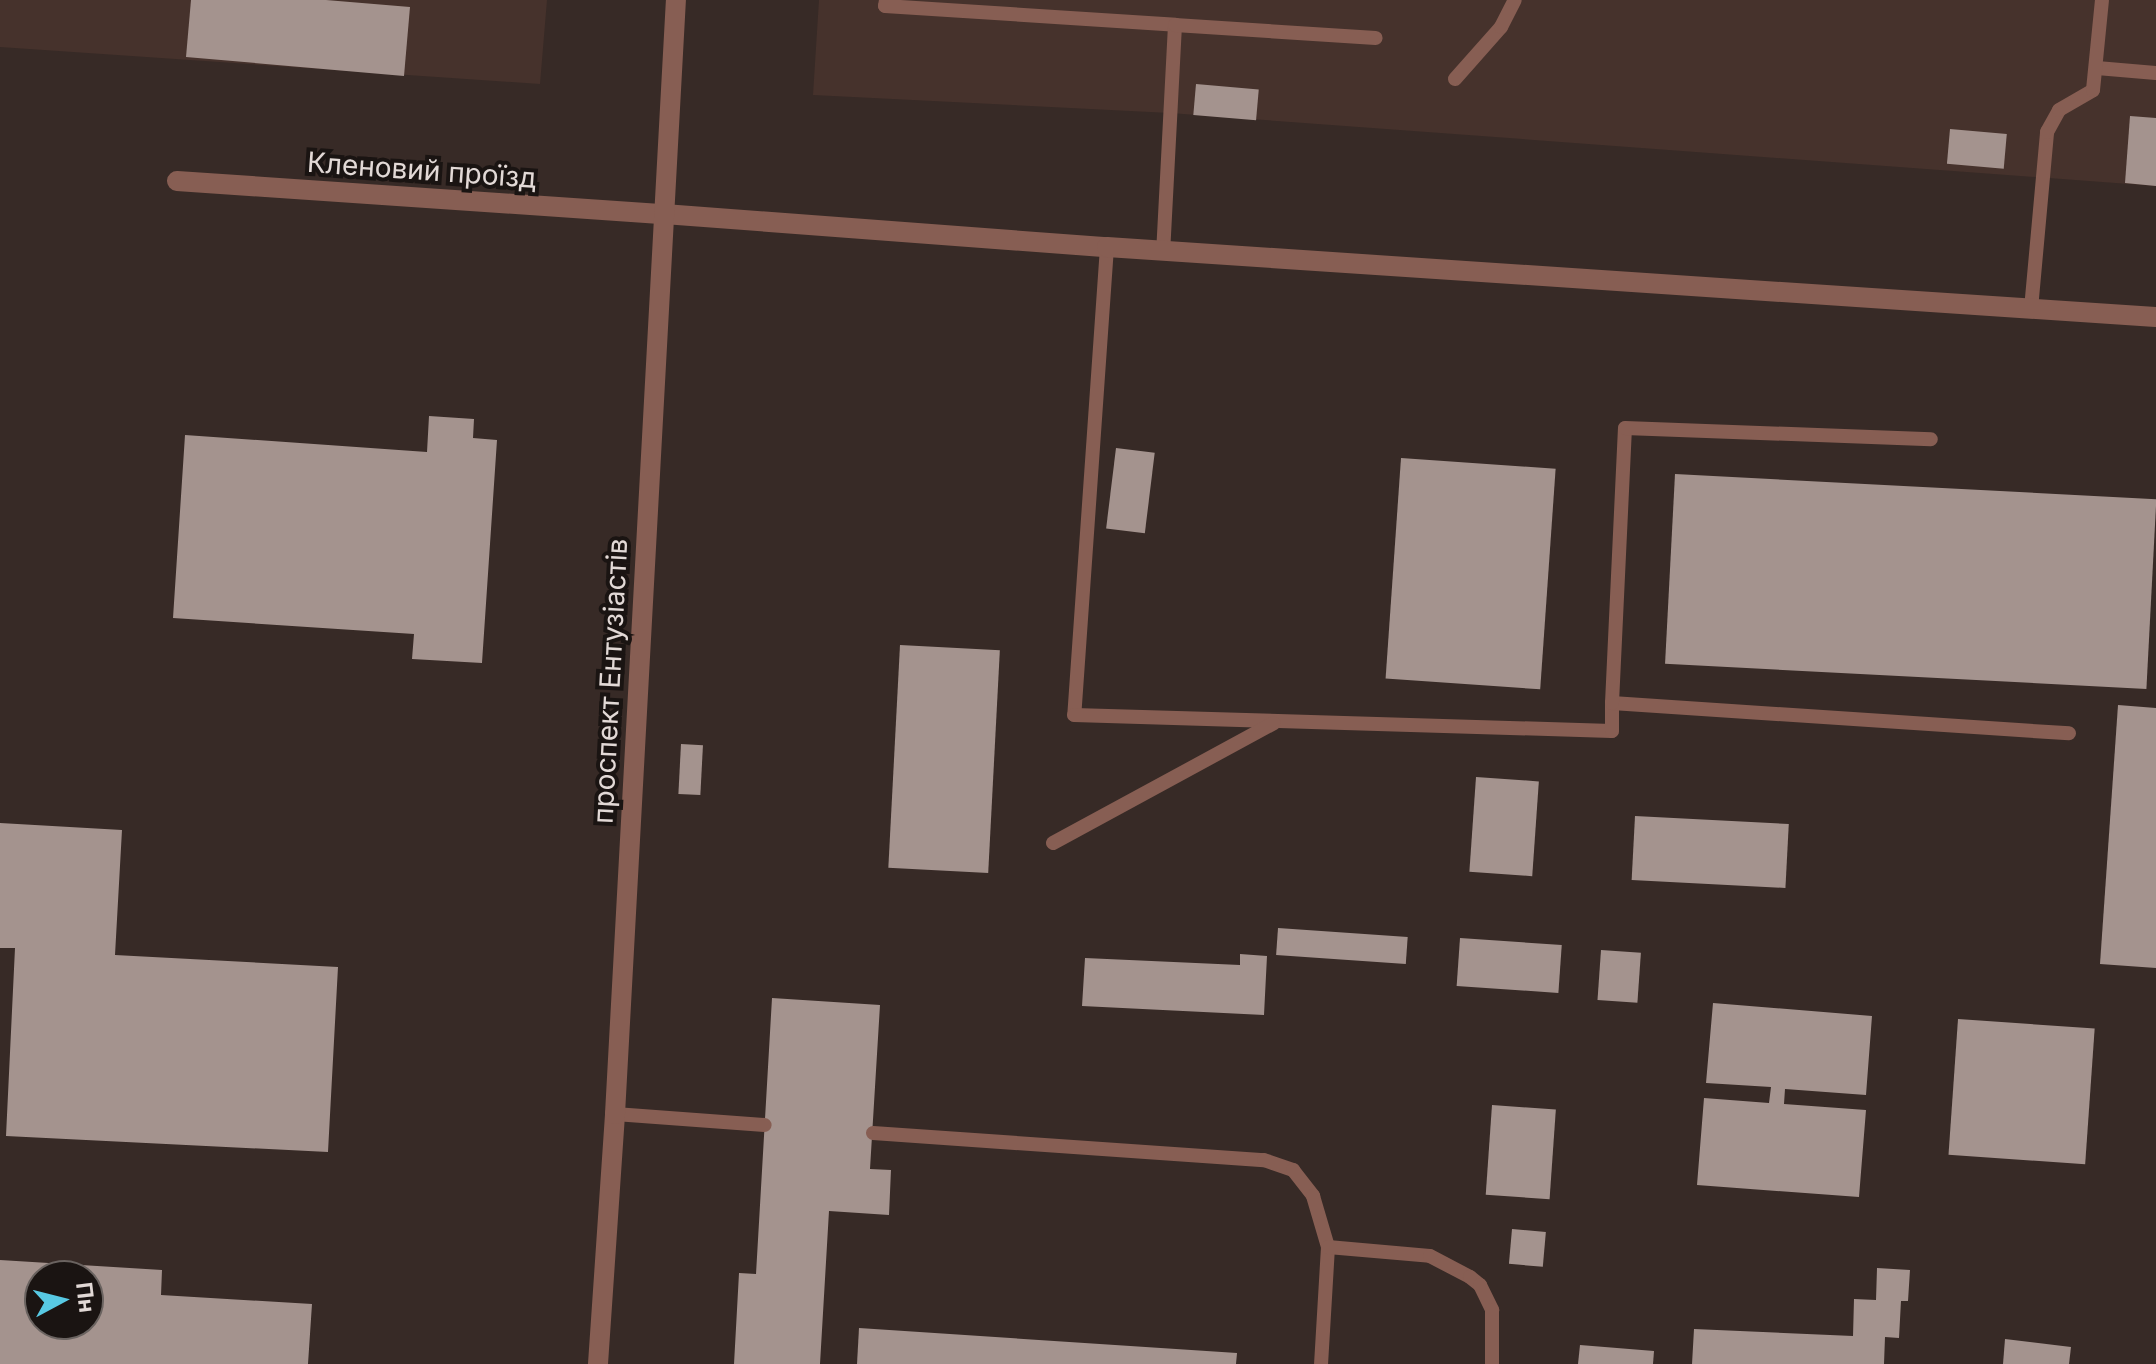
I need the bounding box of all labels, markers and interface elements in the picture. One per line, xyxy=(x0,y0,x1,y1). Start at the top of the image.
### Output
street label: Кленовий проїзд xyxy=(306,145,538,195)
street label: проспект Ентузіастів xyxy=(586,537,634,825)
north arrow xyxy=(24,1260,104,1340)
text: Пн xyxy=(71,1281,101,1314)

